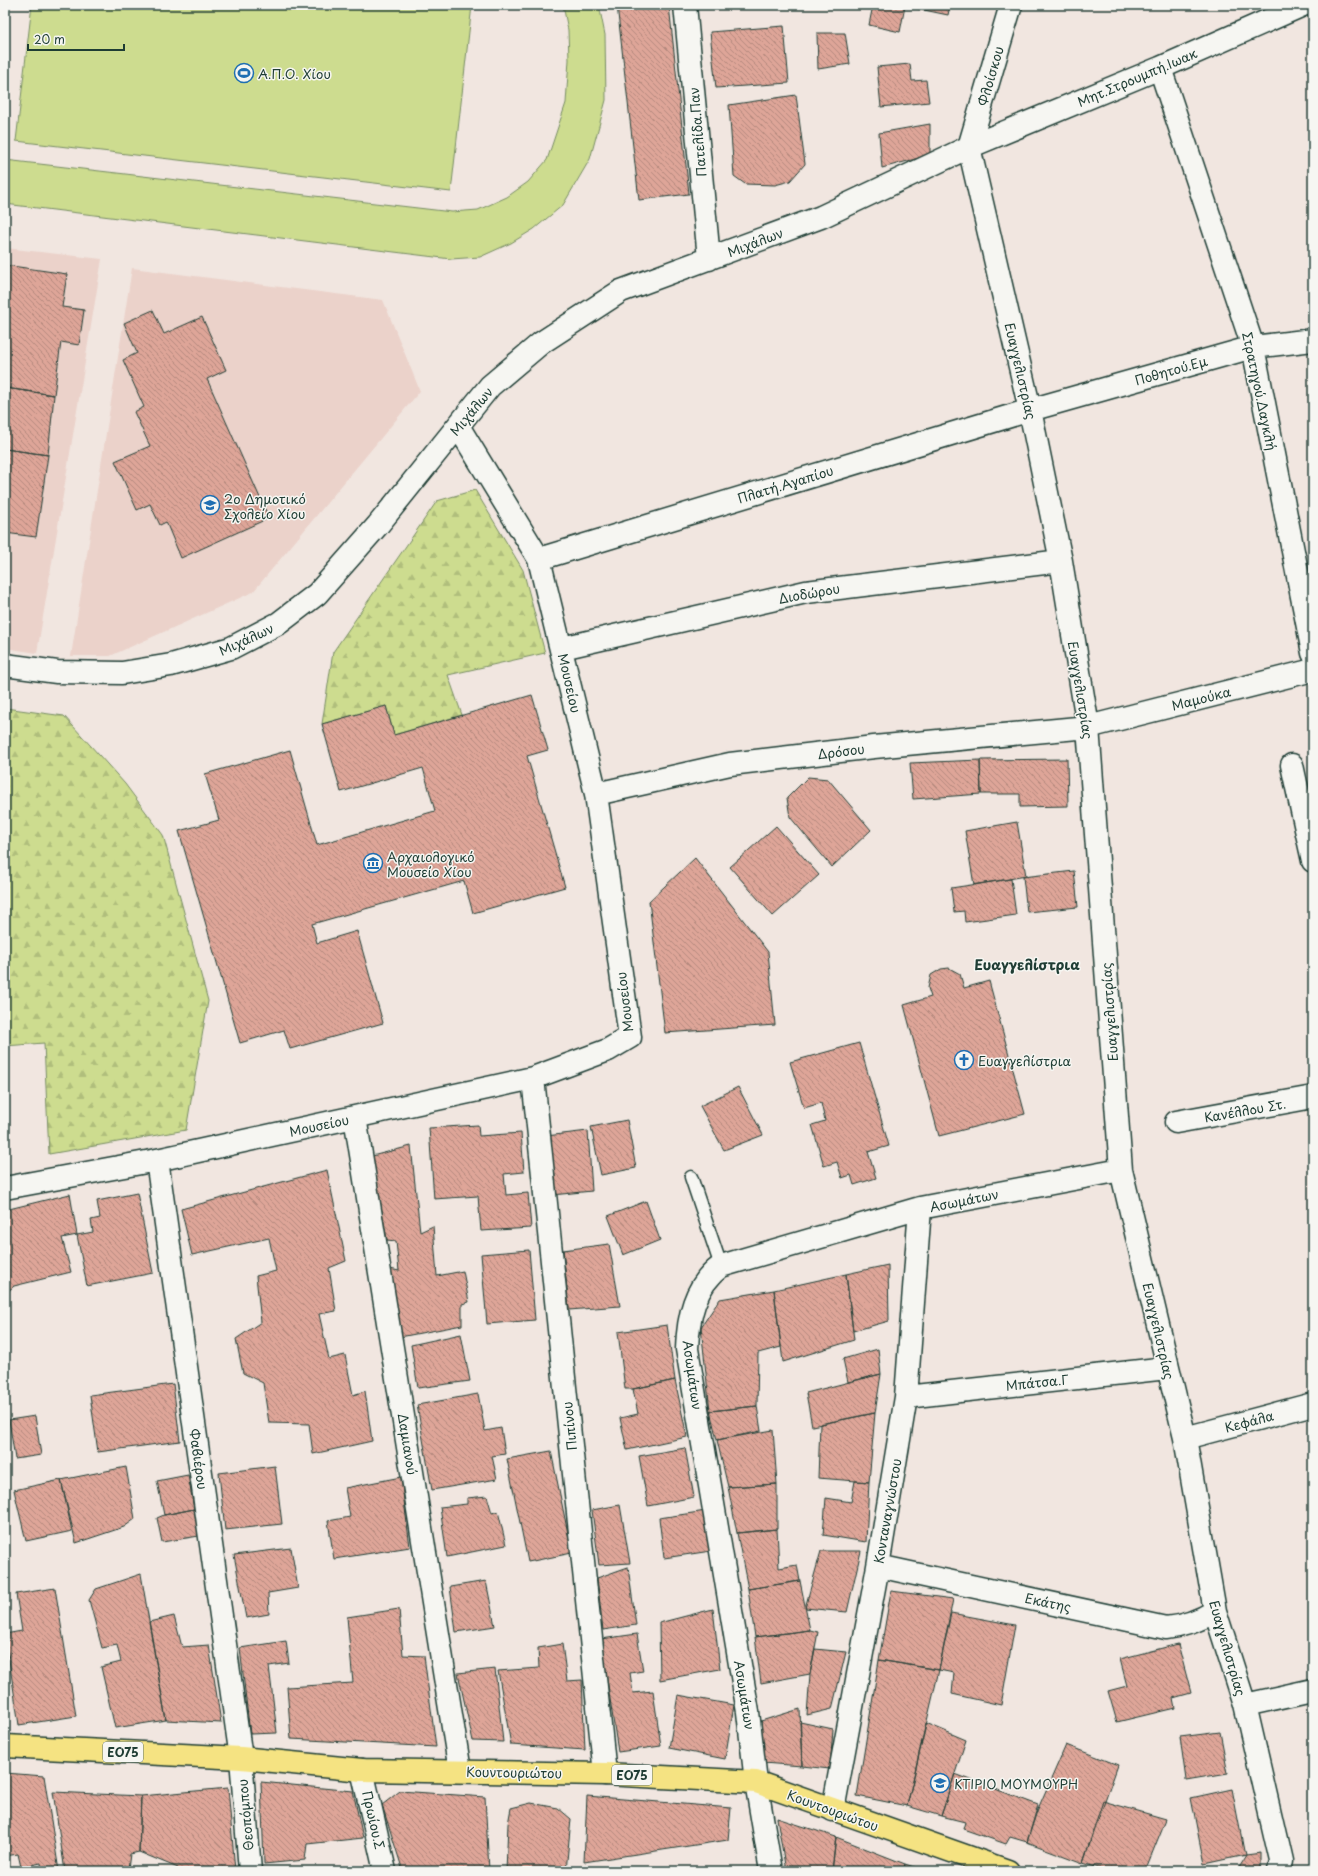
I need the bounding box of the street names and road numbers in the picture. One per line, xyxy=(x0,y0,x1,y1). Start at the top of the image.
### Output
street label: Μητ.Στρουμπή.Ιωακ xyxy=(1074,43,1200,111)
street label: Φλοίσκου xyxy=(972,44,1008,108)
street label: Πατελίδα.Παν xyxy=(684,86,710,178)
street label: Μιχάλων xyxy=(724,223,786,261)
street label: Ευαγγελιστρίας xyxy=(1001,321,1041,422)
street label: Στρατηγού.Δαγκλή xyxy=(1238,330,1282,452)
street label: Ποθητού.Εμ xyxy=(1132,351,1210,389)
street label: Μιχάλων xyxy=(445,383,497,439)
street label: Πλατή.Αγαπίου xyxy=(735,460,835,508)
street label: Διοδώρου xyxy=(777,578,841,608)
street label: Μιχάλων xyxy=(215,618,277,660)
street label: Ευαγγελιστρίας xyxy=(1064,640,1098,741)
street label: Μουσείου xyxy=(554,651,586,715)
street label: Μαμούκα xyxy=(1169,681,1233,715)
street label: Δρόσου xyxy=(816,739,866,763)
street label: Ευαγγελιστρίας xyxy=(1096,962,1122,1062)
street label: Μουσείου xyxy=(611,971,637,1033)
street label: Κανέλλου Στ. xyxy=(1203,1093,1287,1127)
street label: Μουσείου xyxy=(287,1109,351,1141)
street label: Ασωμάτων xyxy=(928,1184,1000,1216)
street label: Ευαγγελιστρίας xyxy=(1139,1281,1179,1382)
street label: Ασωμάτων xyxy=(679,1339,707,1411)
street label: Μπάτσα.Γ xyxy=(1005,1369,1070,1395)
street label: Πιπίνου xyxy=(557,1401,581,1451)
street label: Κεφάλα xyxy=(1222,1405,1276,1437)
street label: Δαμιανού xyxy=(394,1412,422,1476)
street label: Φαβιέρου xyxy=(185,1427,213,1491)
street label: Κονταναγνώστου xyxy=(868,1457,906,1565)
street label: Εκάτης xyxy=(1023,1588,1073,1616)
street label: Ευαγγελιστρίας xyxy=(1205,1598,1251,1698)
street label: Ασωμάτων xyxy=(730,1659,760,1731)
road number: ΕΟ75 xyxy=(103,1742,143,1762)
street label: Κουντουριώτου xyxy=(466,1762,562,1782)
road number: ΕΟ75 xyxy=(612,1765,652,1785)
street label: Θεοπόμπου xyxy=(232,1778,258,1852)
street label: Κουντουριώτου xyxy=(785,1785,881,1835)
street label: Πρωίου.Σ xyxy=(358,1789,390,1851)

